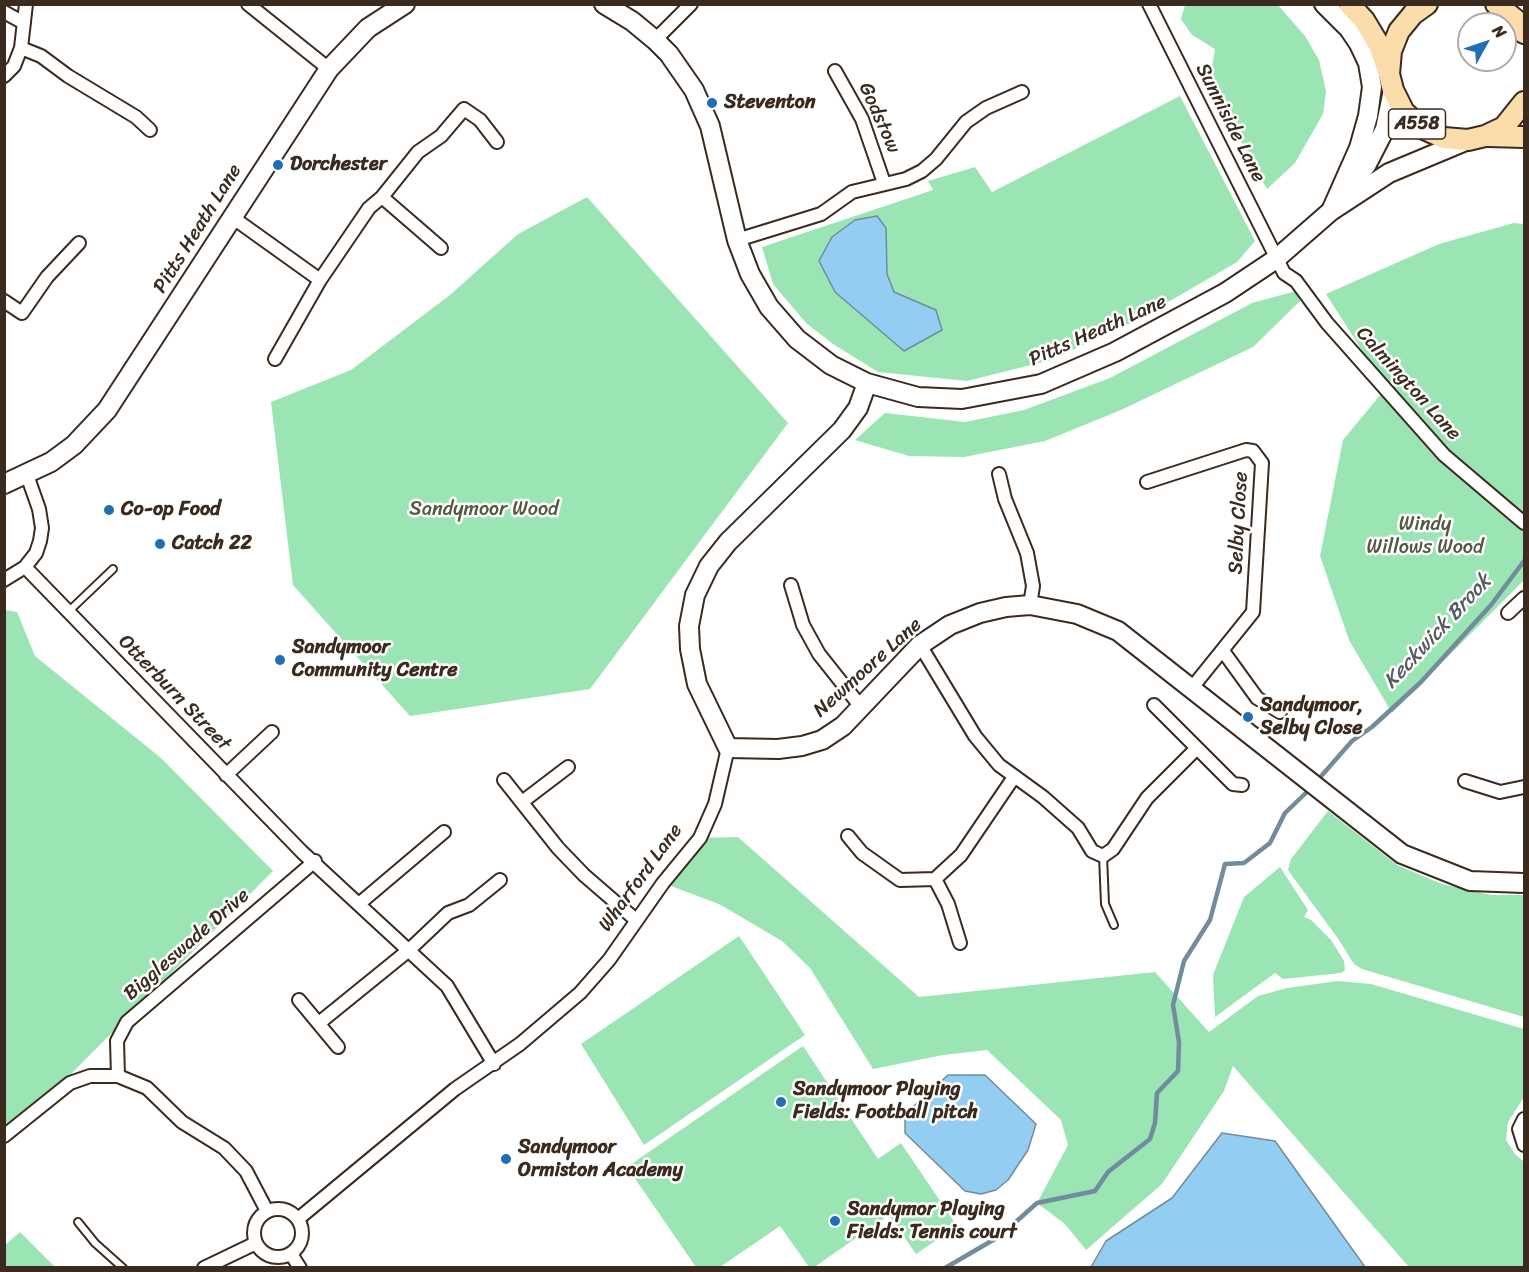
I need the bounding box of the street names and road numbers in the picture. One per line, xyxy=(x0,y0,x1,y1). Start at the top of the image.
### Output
street label: Sunniside Lane xyxy=(1190,59,1270,187)
street label: Godstow xyxy=(853,79,905,157)
road number: A558 xyxy=(1388,109,1446,139)
street label: Pitts Heath Lane xyxy=(149,160,247,298)
street label: Pitts Heath Lane xyxy=(1026,290,1170,372)
street label: Calmington Lane xyxy=(1351,322,1465,446)
street label: Selby Close xyxy=(1224,471,1254,575)
street label: Newmoore Lane xyxy=(809,613,927,723)
street label: Otterburn Street xyxy=(113,630,235,756)
street label: Wharford Lane xyxy=(594,819,688,937)
street label: Biggleswade Drive xyxy=(119,884,255,1006)

